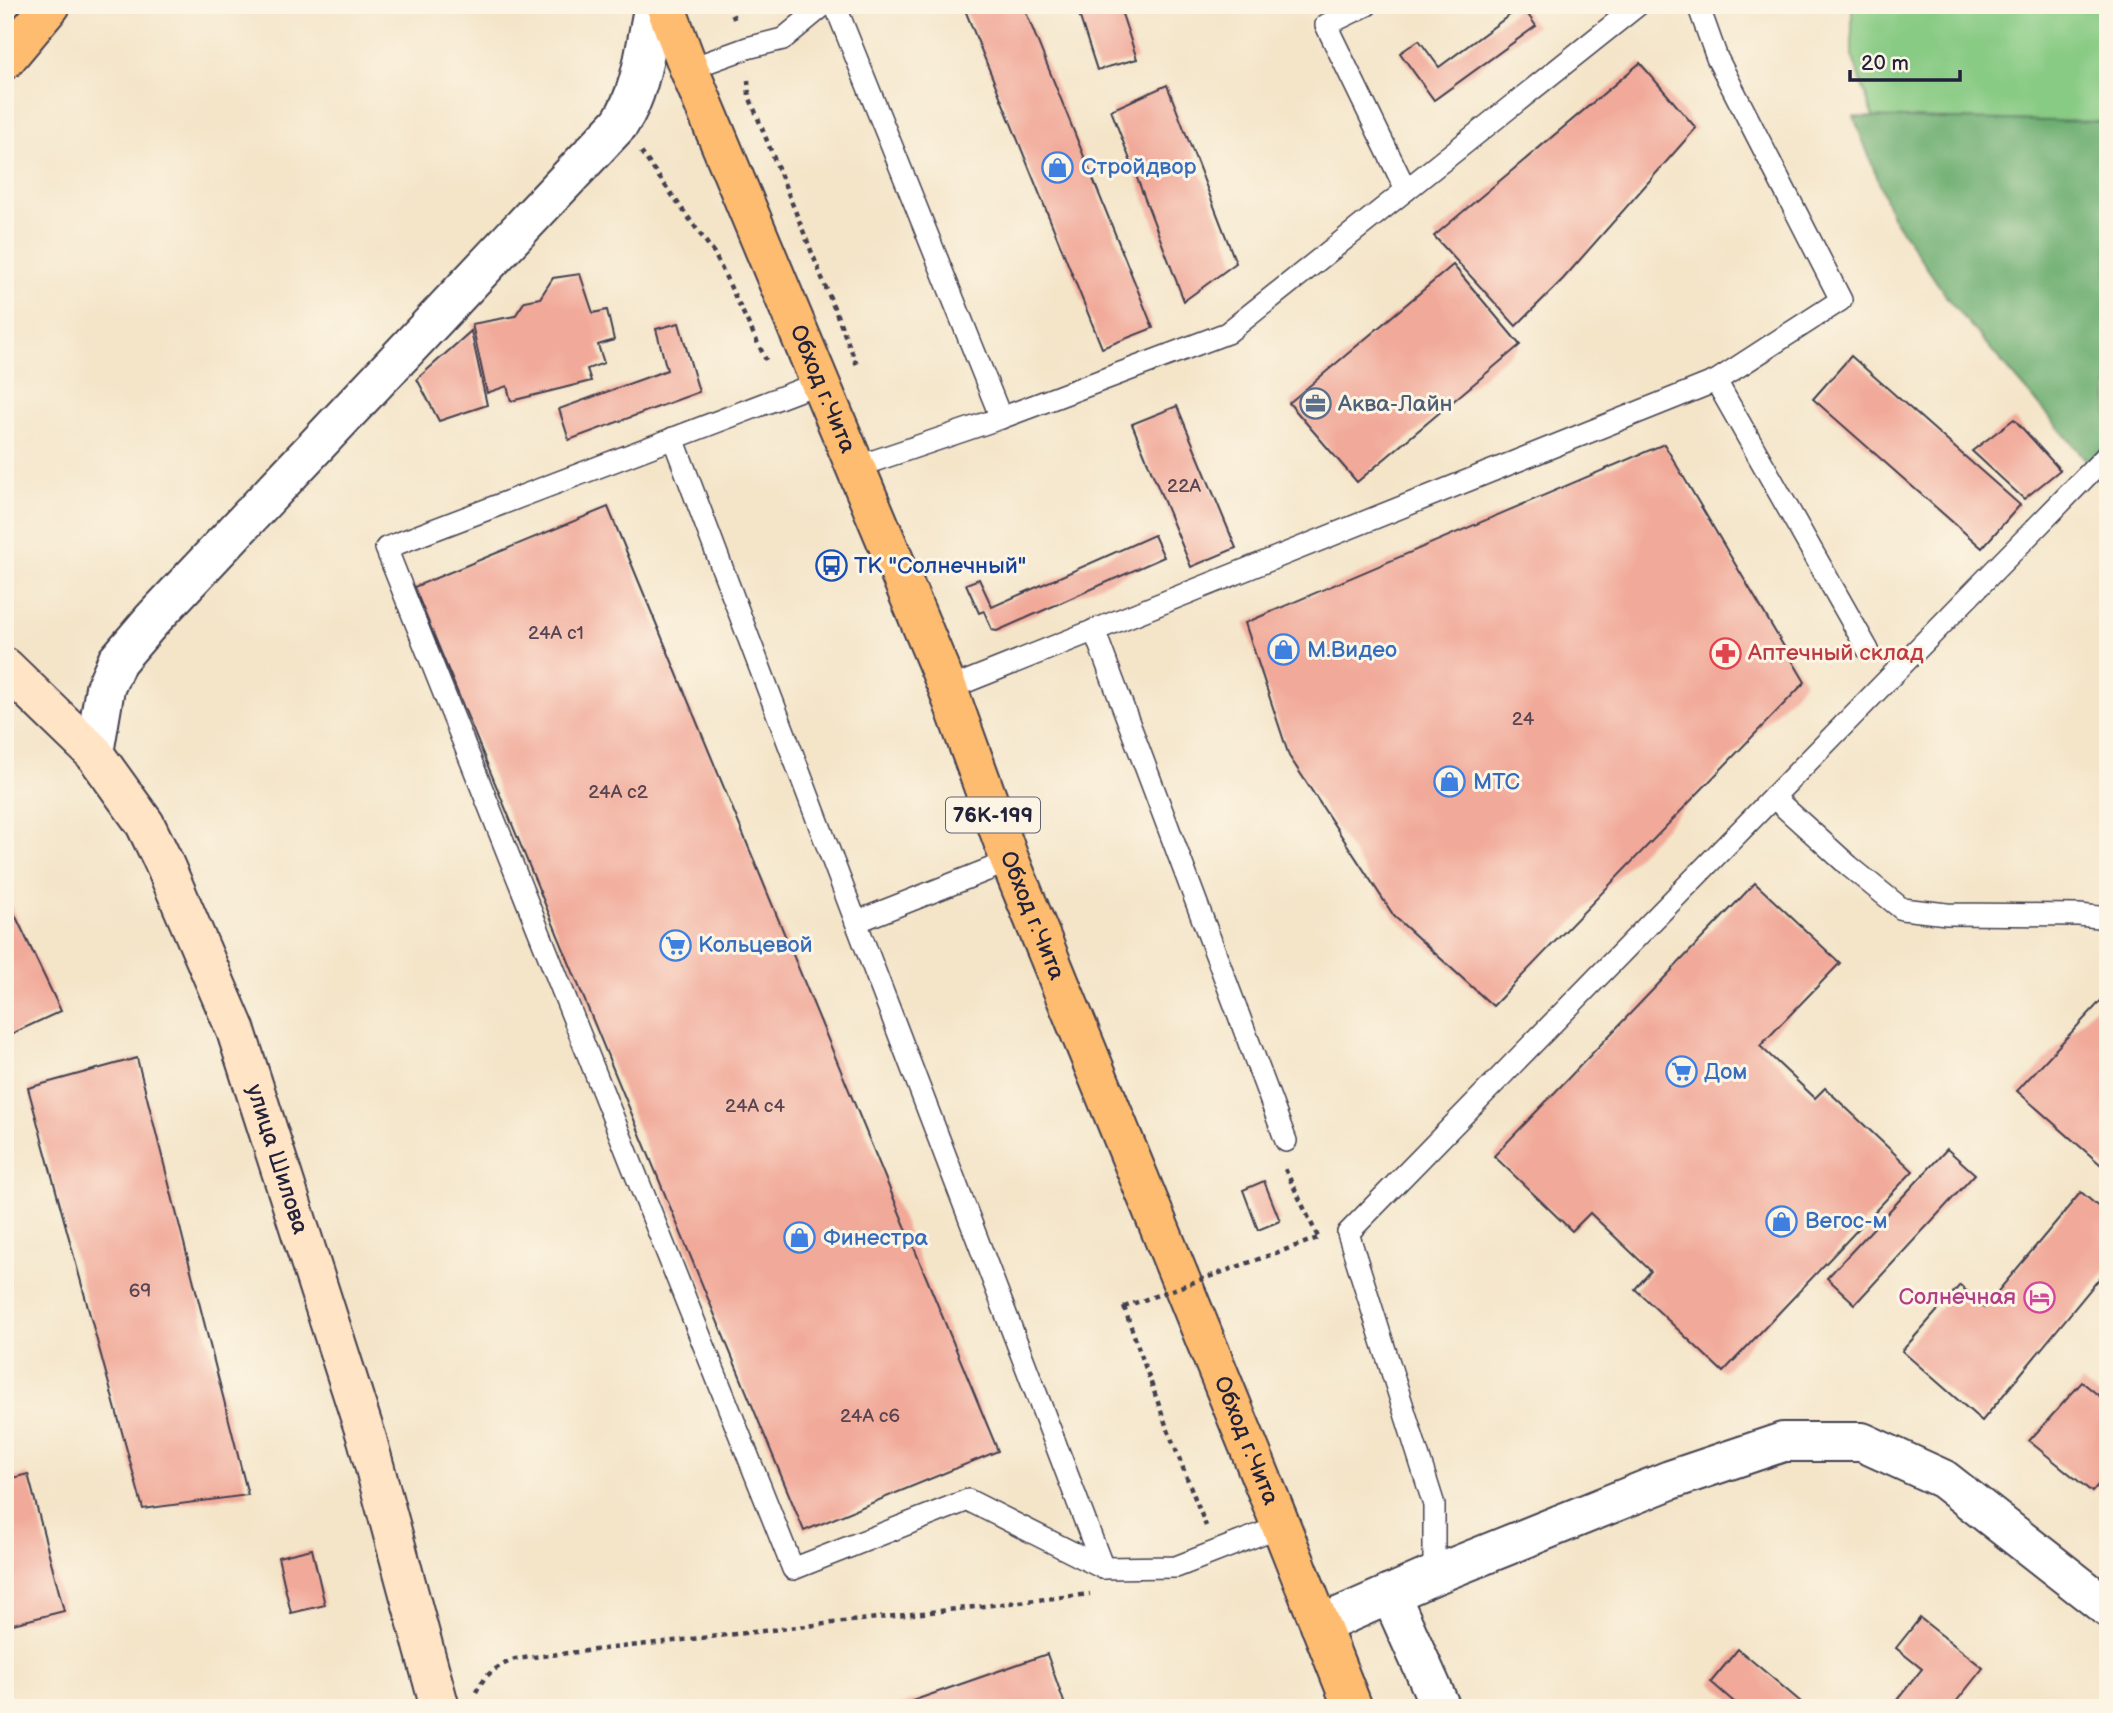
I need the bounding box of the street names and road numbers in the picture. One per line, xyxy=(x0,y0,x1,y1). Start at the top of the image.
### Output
street label: Обход г.Чита xyxy=(783,321,862,458)
road number: 76К-199 xyxy=(946,798,1040,832)
street label: Обход г.Чита xyxy=(994,847,1071,984)
street label: улица Шилова xyxy=(240,1081,314,1238)
street label: Обход г.Чита xyxy=(1208,1372,1285,1509)

